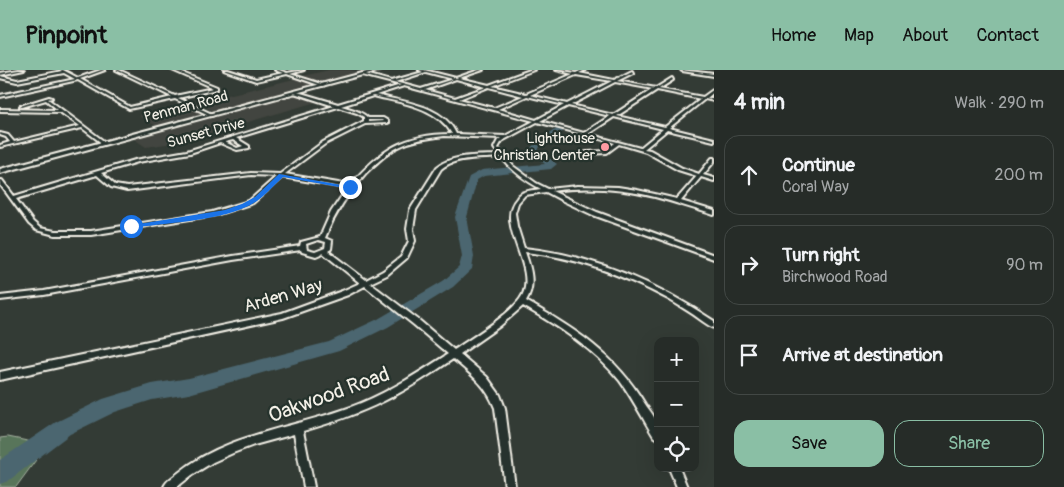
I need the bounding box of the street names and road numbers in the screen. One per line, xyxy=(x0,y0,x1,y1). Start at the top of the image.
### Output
street label: Penman Road xyxy=(142,87,230,127)
street label: Sunset Drive xyxy=(165,113,248,153)
street label: Arden Way xyxy=(241,274,325,318)
street label: Oakwood Road xyxy=(265,361,393,429)

